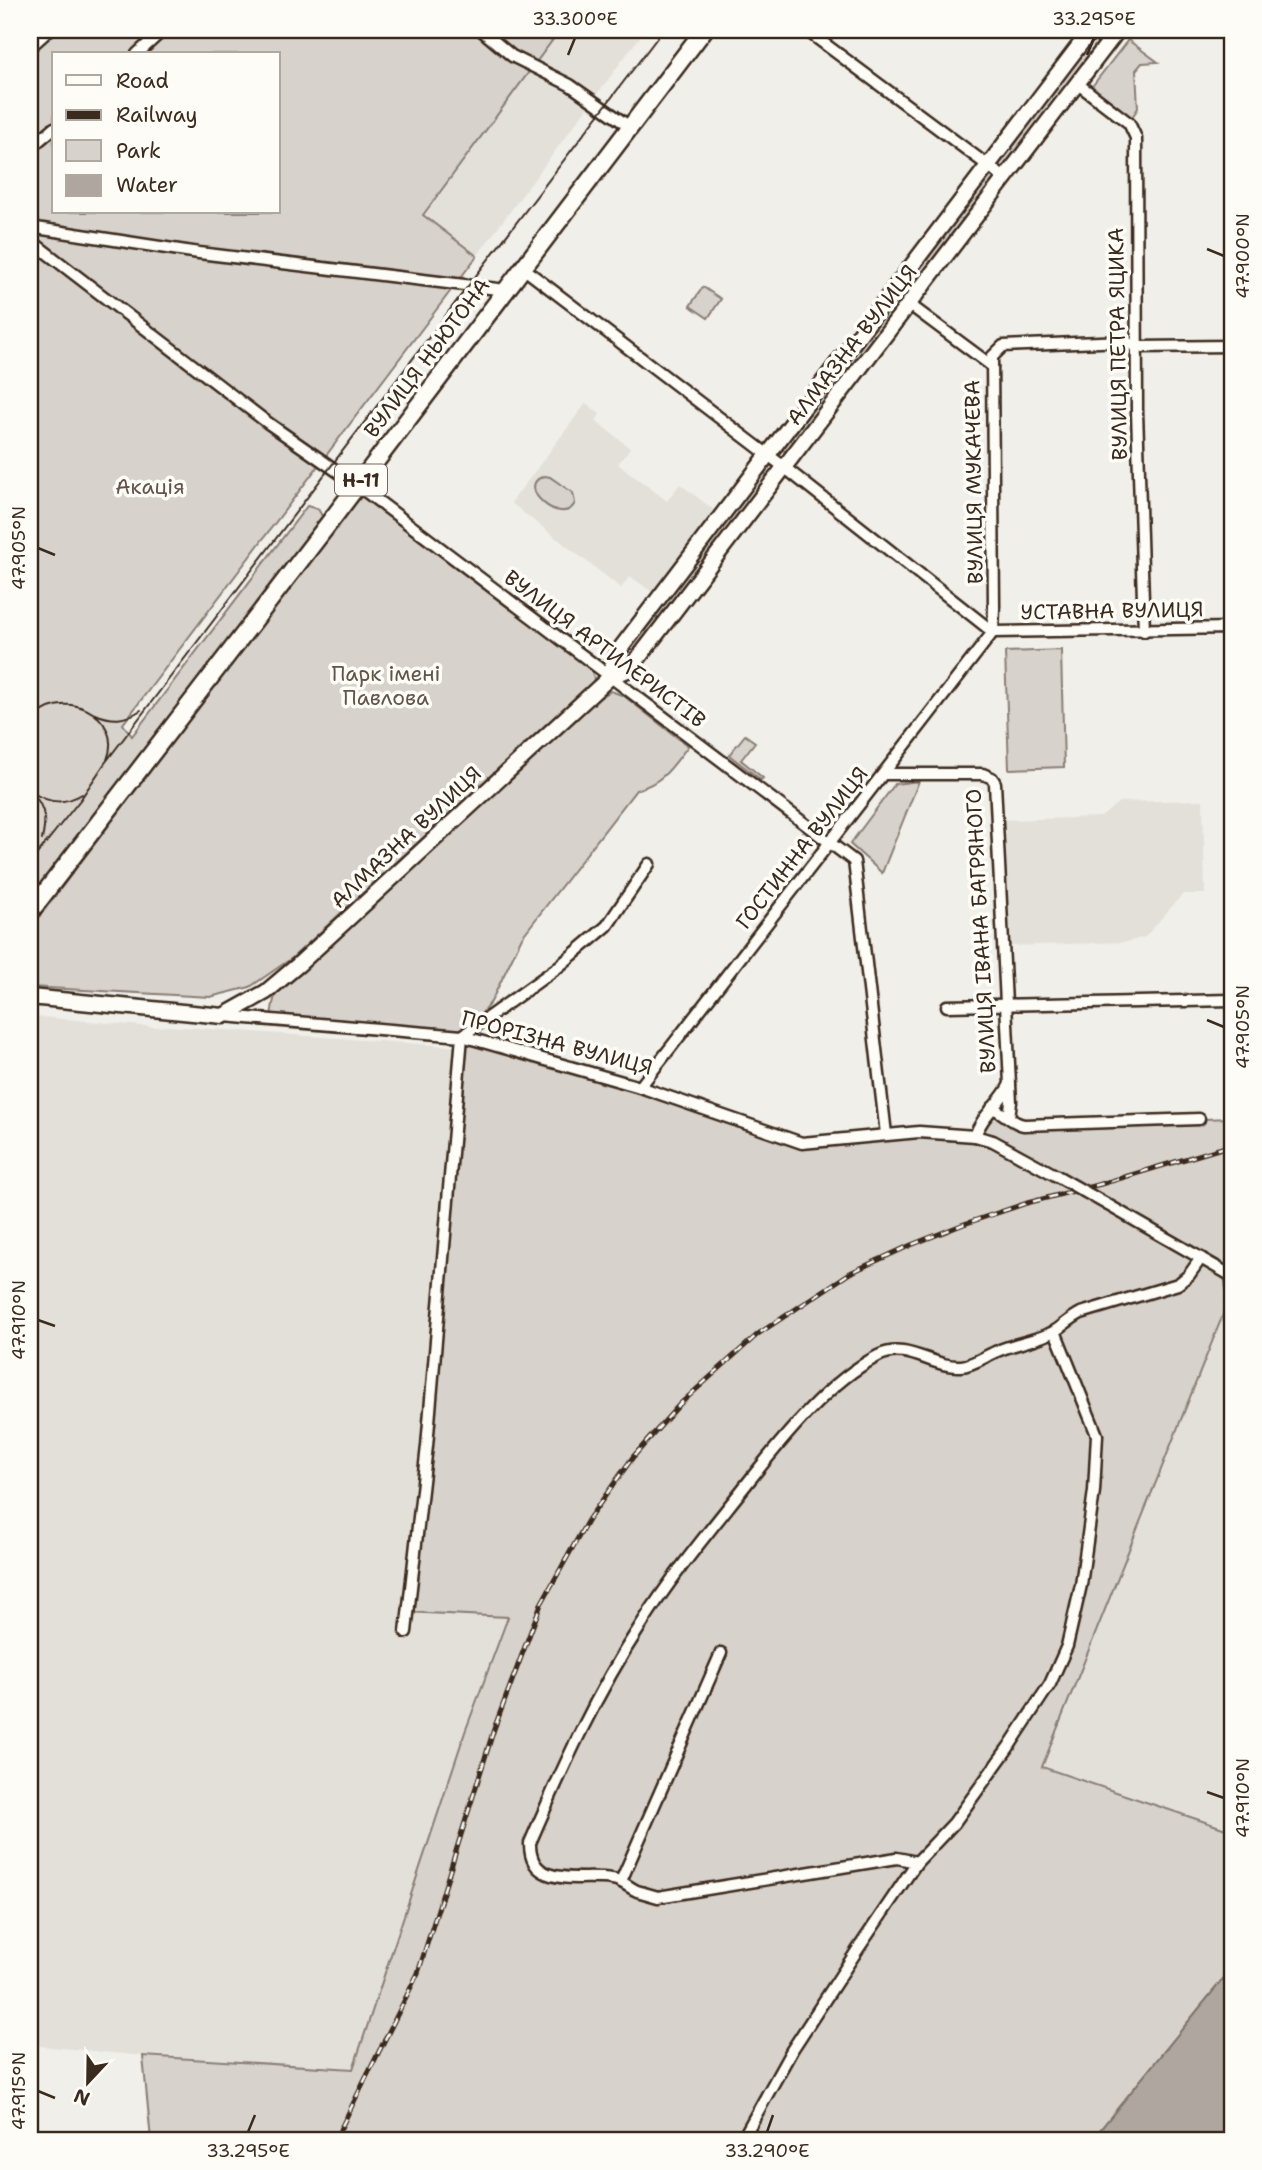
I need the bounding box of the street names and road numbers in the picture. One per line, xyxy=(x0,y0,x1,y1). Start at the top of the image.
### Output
street label: ВУЛИЦЯ ПЕТРА ЯЦИКА xyxy=(1102,227,1134,461)
street label: АЛМАЗНА ВУЛИЦЯ xyxy=(780,259,924,431)
street label: ВУЛИЦЯ НЬЮТОНА xyxy=(358,273,496,443)
street label: ВУЛИЦЯ МУКАЧЕВА xyxy=(958,380,990,584)
road number: Н-11 xyxy=(335,464,387,495)
street label: ВУЛИЦЯ АРТИЛЕРИСТІВ xyxy=(498,564,712,734)
street label: УСТАВНА ВУЛИЦЯ xyxy=(1020,595,1204,627)
street label: АЛМАЗНА ВУЛИЦЯ xyxy=(325,760,487,914)
street label: ГОСТИННА ВУЛИЦЯ xyxy=(730,761,874,935)
street label: ВУЛИЦЯ ІВАНА БАГРЯНОГО xyxy=(960,788,1002,1074)
street label: ПРОРІЗНА ВУЛИЦЯ xyxy=(458,1004,656,1082)

